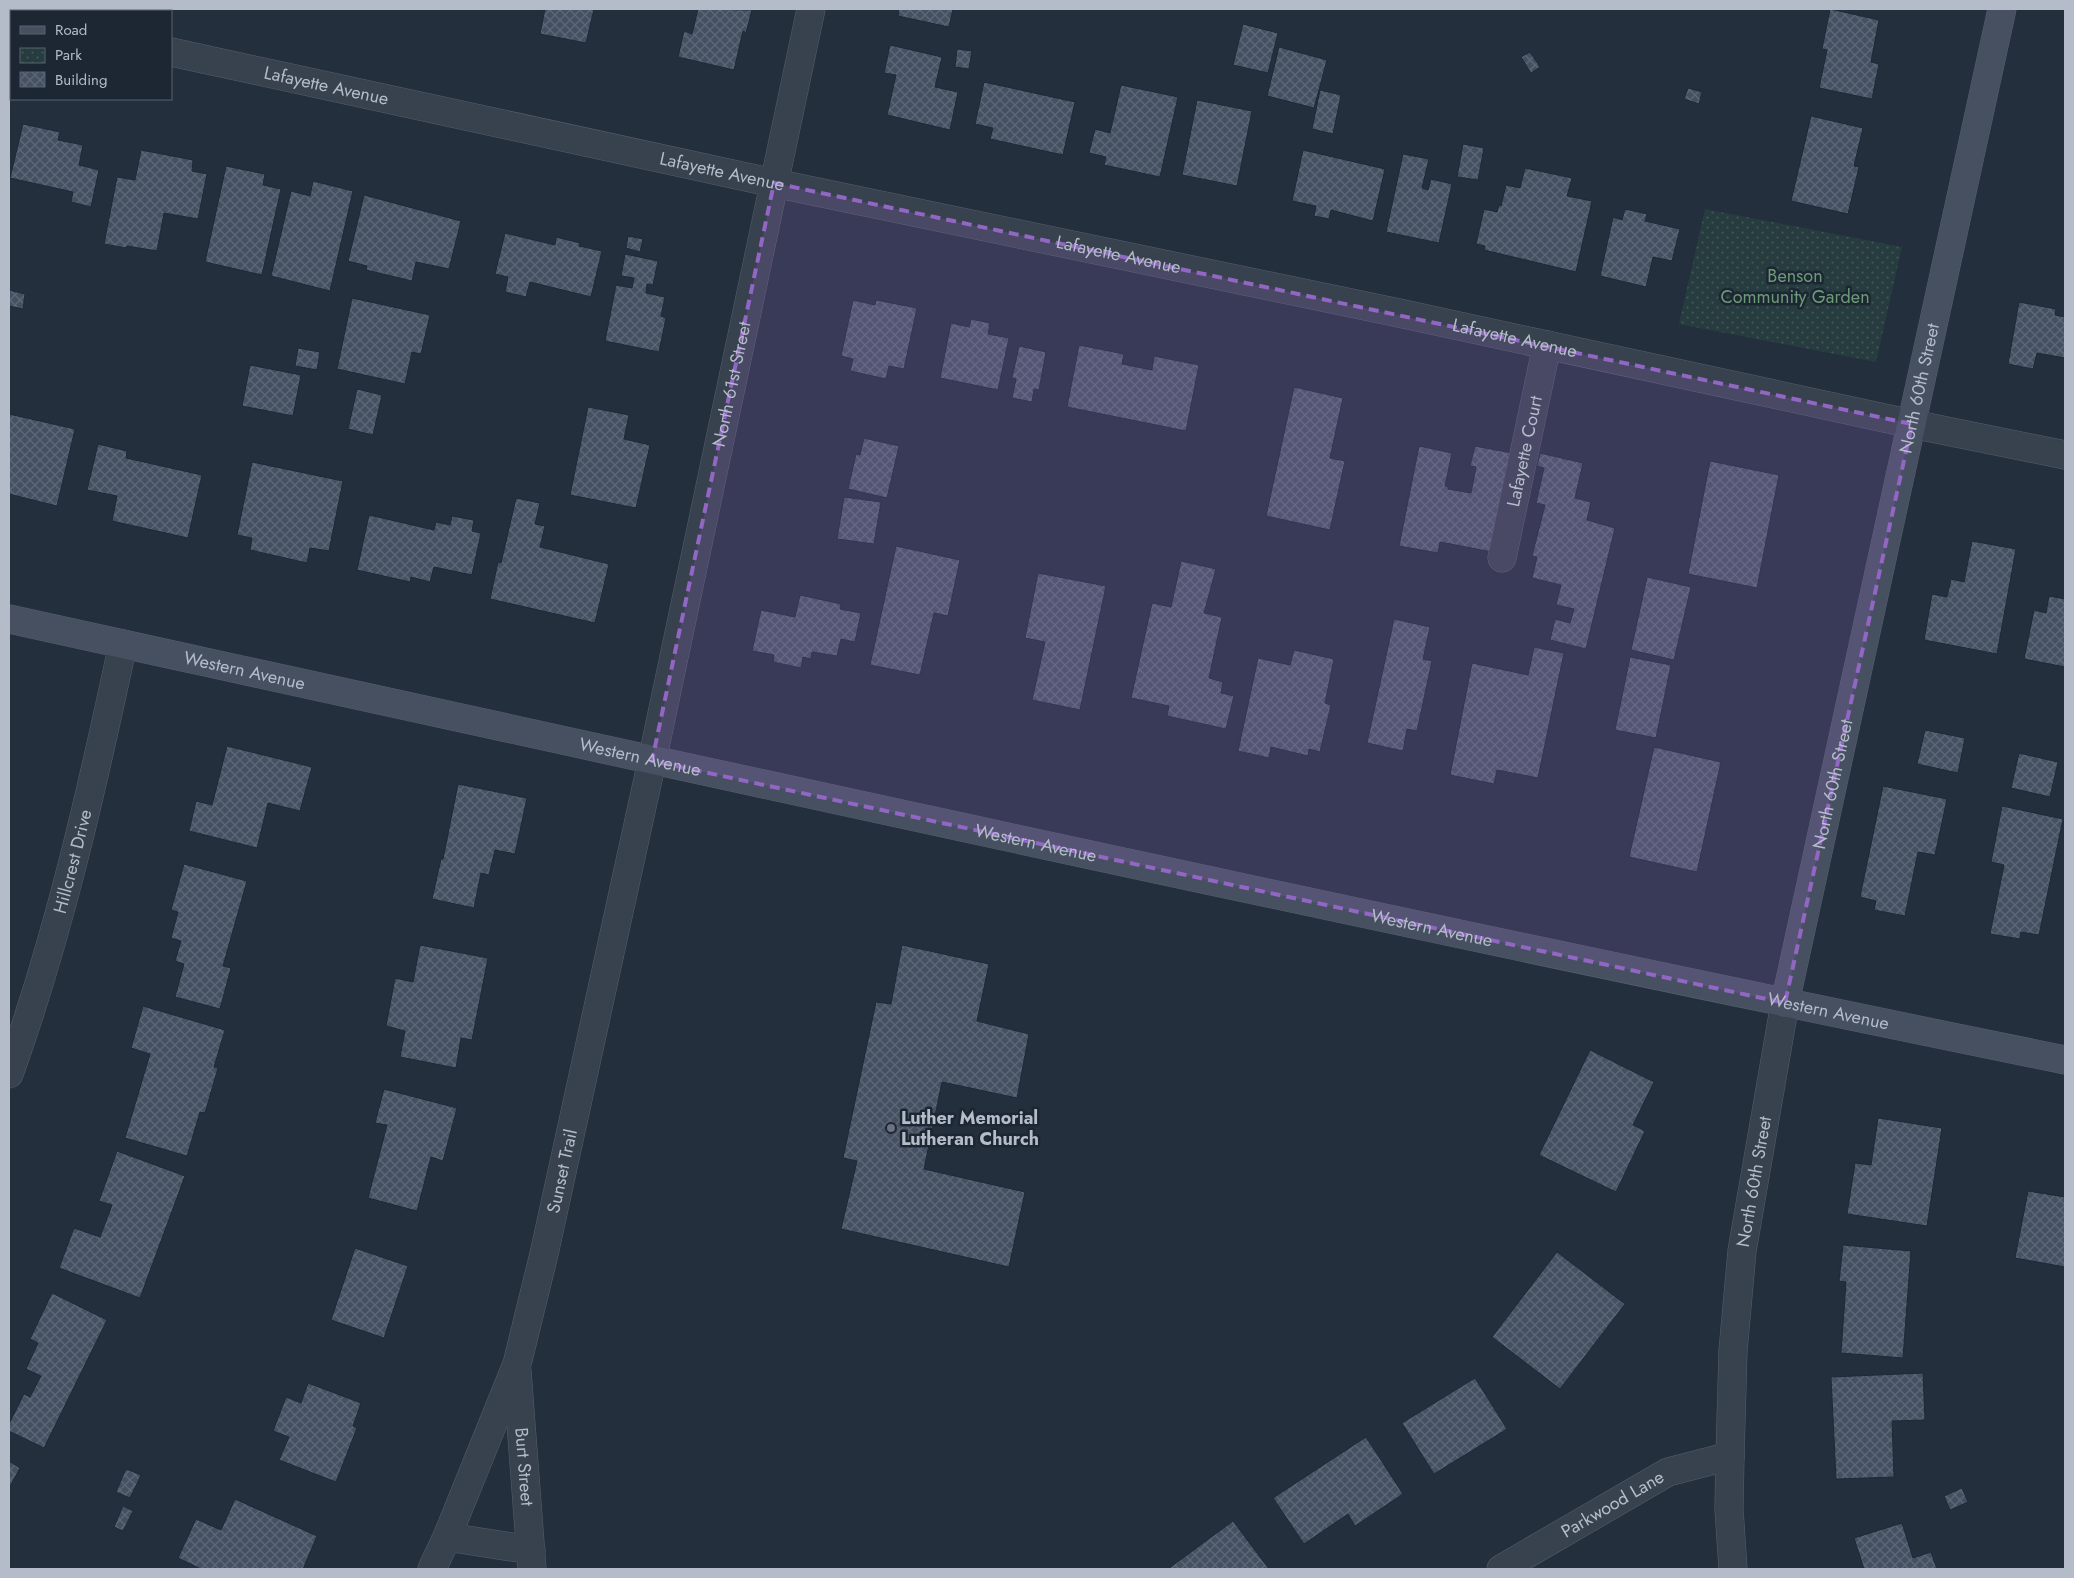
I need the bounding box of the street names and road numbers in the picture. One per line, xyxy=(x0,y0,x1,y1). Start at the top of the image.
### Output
street label: Lafayette Avenue xyxy=(262,60,391,112)
street label: Lafayette Avenue xyxy=(657,146,787,198)
street label: Lafayette Avenue xyxy=(1054,229,1183,280)
street label: Lafayette Avenue xyxy=(1450,312,1580,364)
street label: North 61st Street xyxy=(706,318,758,449)
street label: North 60th Street xyxy=(1892,320,1946,456)
street label: Lafayette Court xyxy=(1500,393,1549,509)
street label: Western Avenue xyxy=(181,645,308,697)
street label: North 60th Street xyxy=(1806,716,1860,852)
street label: Western Avenue xyxy=(577,731,703,783)
street label: Hillcrest Drive xyxy=(47,807,99,917)
street label: Western Avenue xyxy=(973,817,1099,869)
street label: Western Avenue xyxy=(1369,902,1495,954)
street label: Western Avenue xyxy=(1765,986,1891,1037)
street label: North 60th Street xyxy=(1730,1113,1778,1249)
street label: Sunset Trail xyxy=(540,1127,584,1216)
street label: Burt Street xyxy=(508,1427,540,1507)
street label: Parkwood Lane xyxy=(1556,1464,1669,1544)

